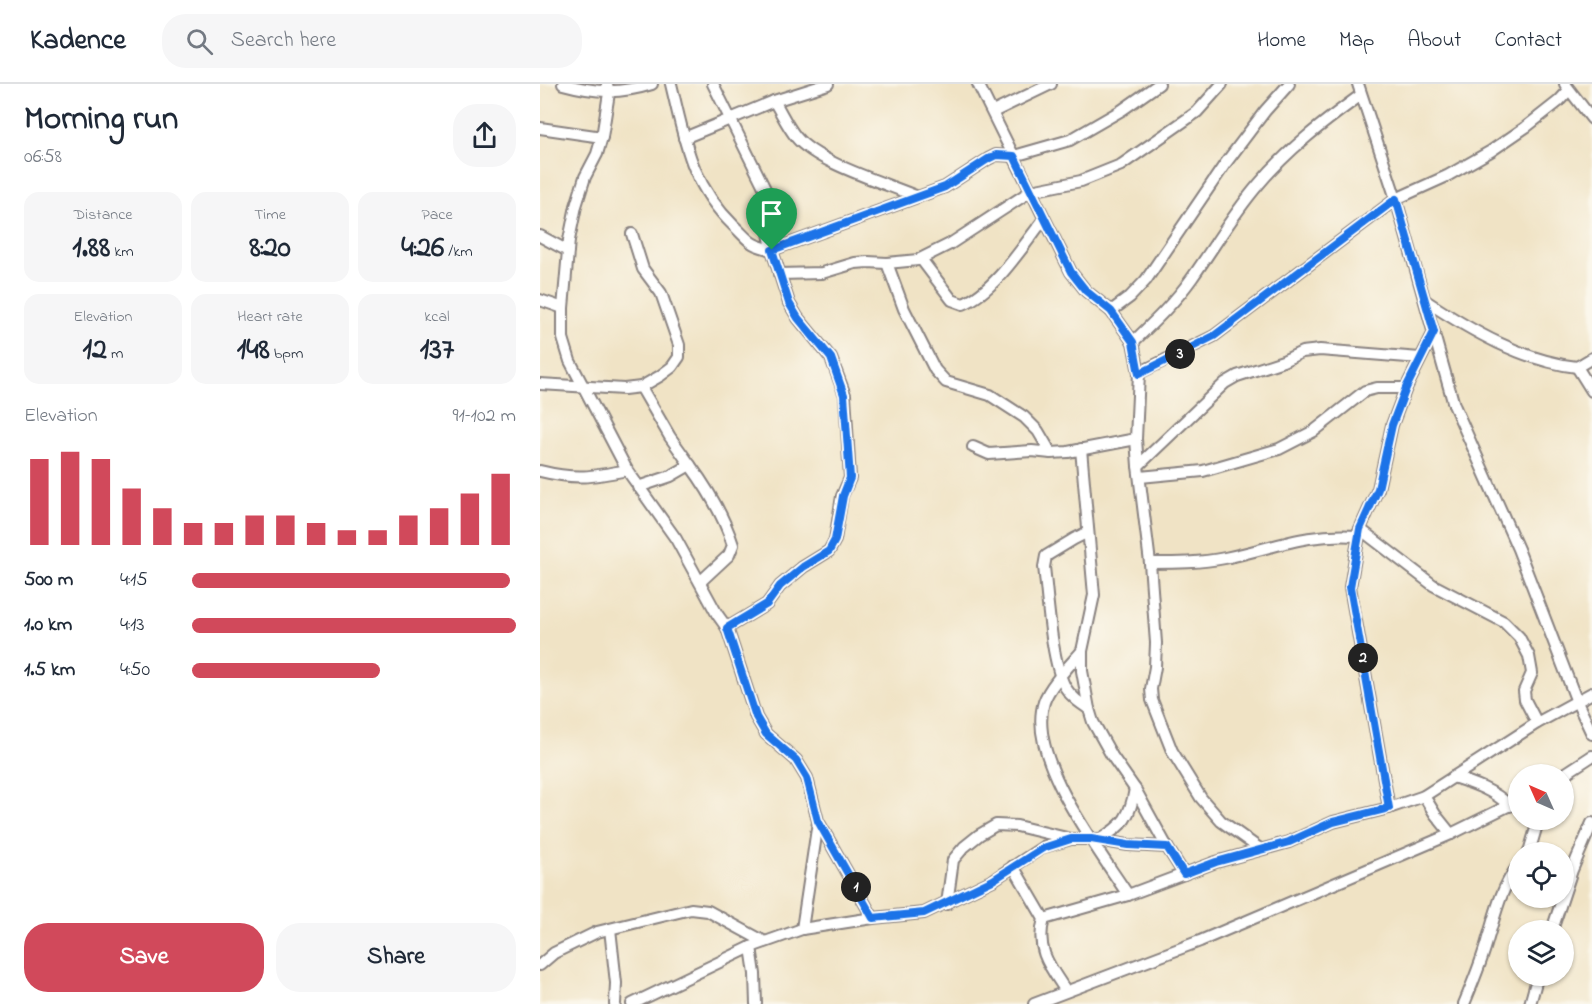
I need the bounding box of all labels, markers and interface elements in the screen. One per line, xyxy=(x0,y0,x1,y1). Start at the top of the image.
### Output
search box xyxy=(162,14,582,68)
text: Kadence xyxy=(30,21,126,62)
icon: search xyxy=(183,25,216,58)
text: Search here xyxy=(231,25,336,57)
text: Home xyxy=(1257,26,1306,56)
text: Map xyxy=(1339,26,1374,56)
text: About xyxy=(1407,26,1461,56)
text: Contact xyxy=(1494,26,1562,56)
text: Morning run xyxy=(24,96,178,144)
button: share xyxy=(453,104,516,167)
text: 06:58 xyxy=(24,143,62,172)
pin xyxy=(746,188,797,250)
icon: arrive xyxy=(755,197,788,230)
text: Distance xyxy=(74,203,132,227)
text: Time xyxy=(254,203,286,227)
text: Pace xyxy=(421,203,453,227)
text: 1.88 xyxy=(72,227,110,271)
text: 8:20 xyxy=(249,227,291,271)
text: 4:26 xyxy=(401,227,444,271)
text: km xyxy=(110,240,134,264)
text: /km xyxy=(444,240,473,264)
text: Elevation xyxy=(74,305,132,329)
text: Heart rate xyxy=(237,305,303,329)
text: kcal xyxy=(424,305,450,329)
text: 12 xyxy=(83,329,107,373)
text: 148 xyxy=(237,329,270,373)
text: 137 xyxy=(420,329,454,373)
pin: 3 xyxy=(1165,339,1195,369)
text: m xyxy=(107,342,123,366)
text: bpm xyxy=(270,342,303,366)
text: 3 xyxy=(1177,342,1183,366)
text: Elevation xyxy=(24,402,98,431)
text: 91–102 m xyxy=(452,402,516,431)
text: 500 m xyxy=(24,566,73,595)
text: 4:15 xyxy=(120,566,148,595)
text: 1.0 km xyxy=(24,611,72,640)
text: 4:13 xyxy=(120,611,145,640)
pin: 2 xyxy=(1348,643,1378,673)
text: 2 xyxy=(1359,646,1367,670)
text: 1.5 km xyxy=(24,656,75,685)
text: 4:50 xyxy=(120,656,150,685)
north arrow xyxy=(1508,764,1574,830)
map controls xyxy=(1508,764,1574,986)
button: locate xyxy=(1508,842,1574,908)
pin: 1 xyxy=(841,872,871,902)
text: 1 xyxy=(853,875,859,899)
button: layers xyxy=(1508,920,1574,986)
button: Save xyxy=(24,923,264,992)
button: Share xyxy=(276,923,516,992)

